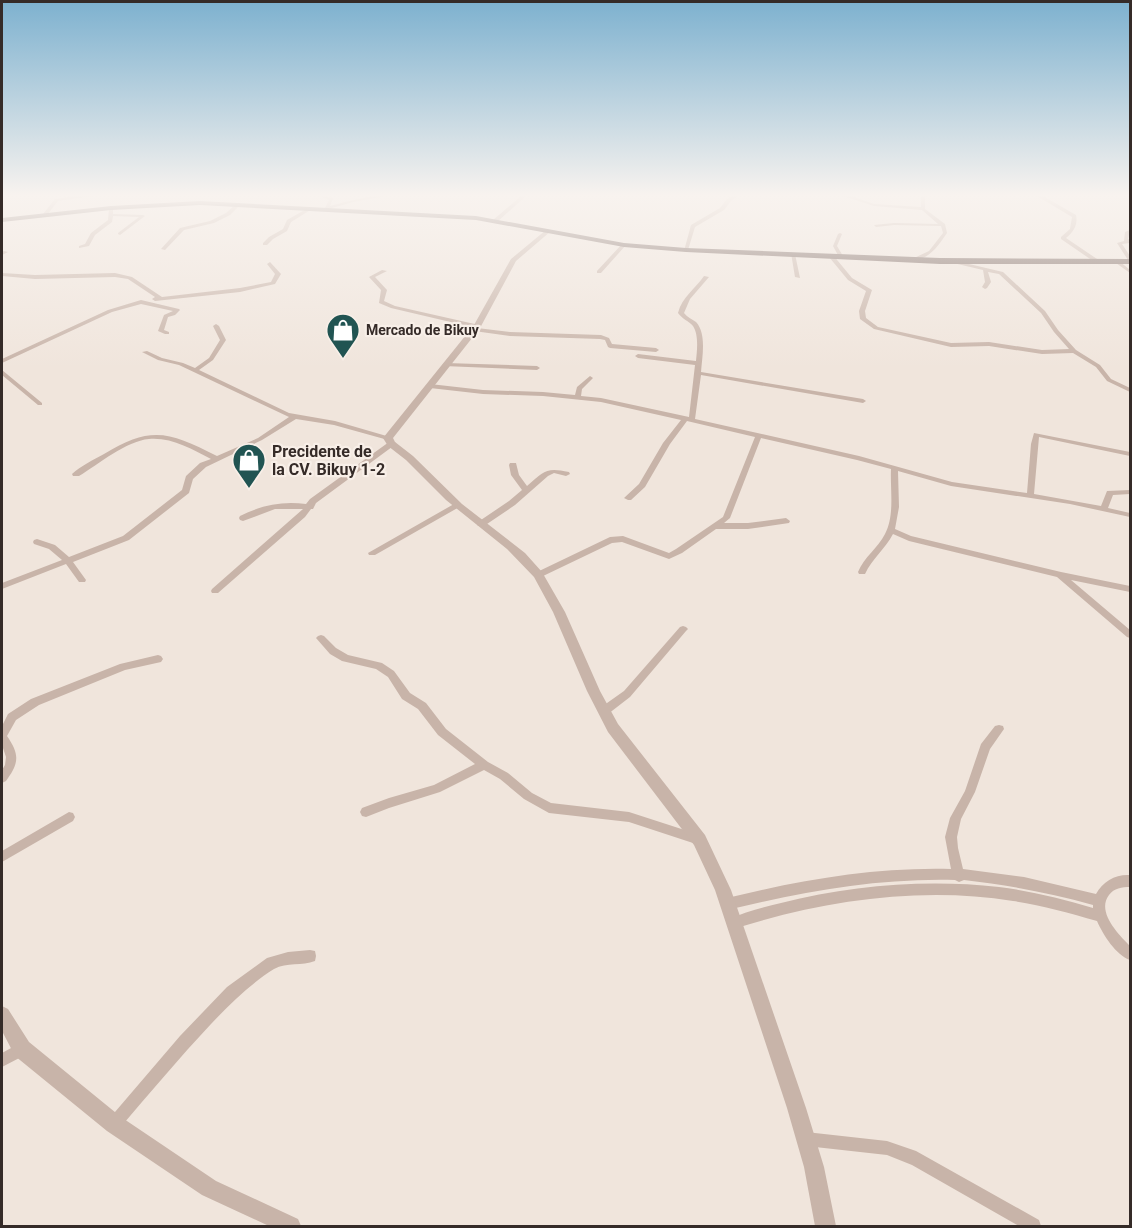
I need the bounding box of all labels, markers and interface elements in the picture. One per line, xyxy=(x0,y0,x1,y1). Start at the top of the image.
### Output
shop icon: Mercado de Bikuy xyxy=(325,312,361,359)
place label: Mercado de Bikuy xyxy=(366,322,480,338)
shop icon: Precidente de la CV. Bikuy 1-2 xyxy=(231,442,267,489)
place label: Precidente de la CV. Bikuy 1-2 xyxy=(272,442,385,479)

